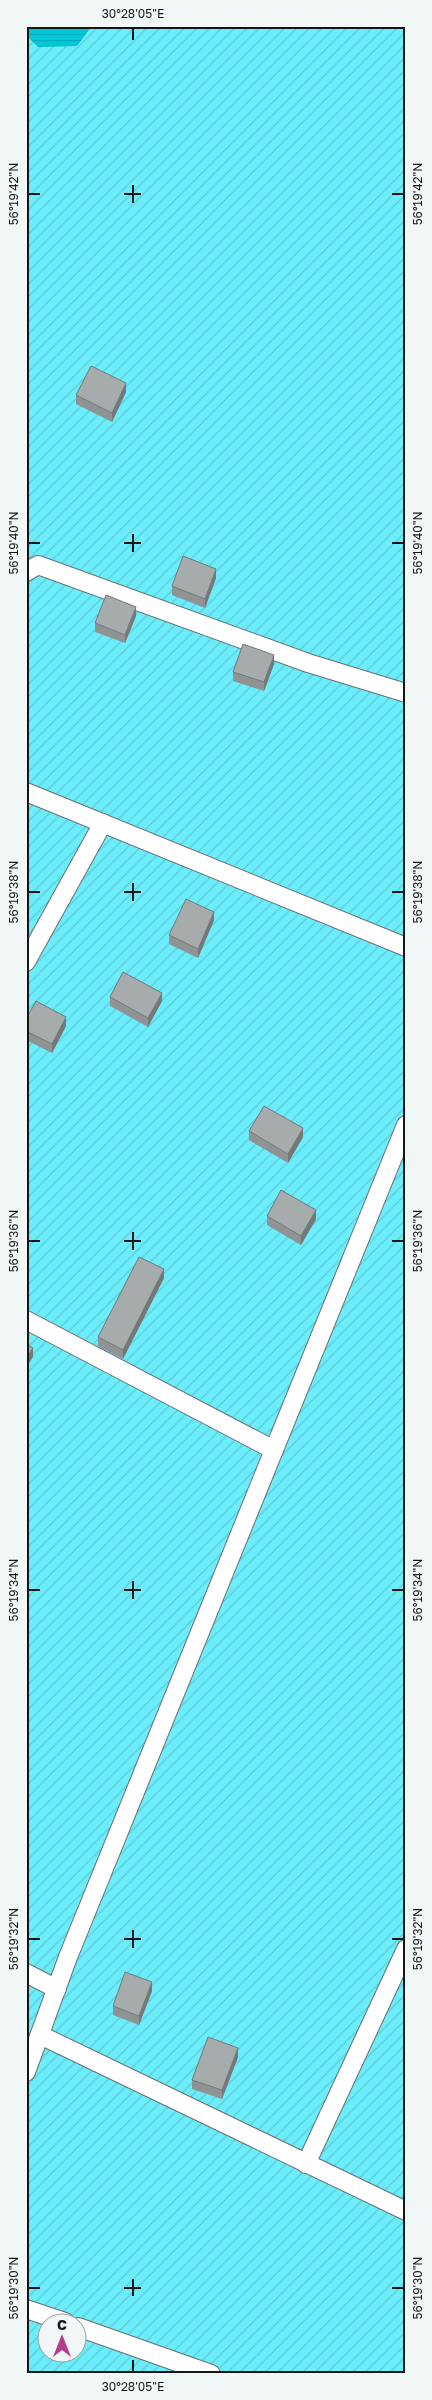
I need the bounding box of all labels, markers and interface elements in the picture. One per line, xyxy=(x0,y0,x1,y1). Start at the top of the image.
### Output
text: 30°28'05"E xyxy=(102,6,164,21)
text: 56°19'42"N xyxy=(6,163,21,225)
text: 56°19'42"N xyxy=(410,163,425,225)
text: 56°19'40"N xyxy=(6,511,21,575)
text: 56°19'40"N xyxy=(410,511,425,575)
text: 56°19'38"N xyxy=(6,861,21,923)
text: 56°19'38"N xyxy=(410,861,425,923)
text: 56°19'36"N xyxy=(6,1210,21,1272)
text: 56°19'36"N xyxy=(410,1210,425,1272)
text: 56°19'34"N xyxy=(6,1559,21,1621)
text: 56°19'34"N xyxy=(410,1559,425,1621)
text: 56°19'32"N xyxy=(6,1908,21,1970)
text: 56°19'32"N xyxy=(410,1908,425,1970)
text: 56°19'30"N xyxy=(6,2257,21,2319)
text: 56°19'30"N xyxy=(410,2257,425,2319)
north arrow xyxy=(38,2312,88,2362)
text: С xyxy=(57,2316,67,2333)
text: 30°28'05"E xyxy=(102,2379,164,2394)

